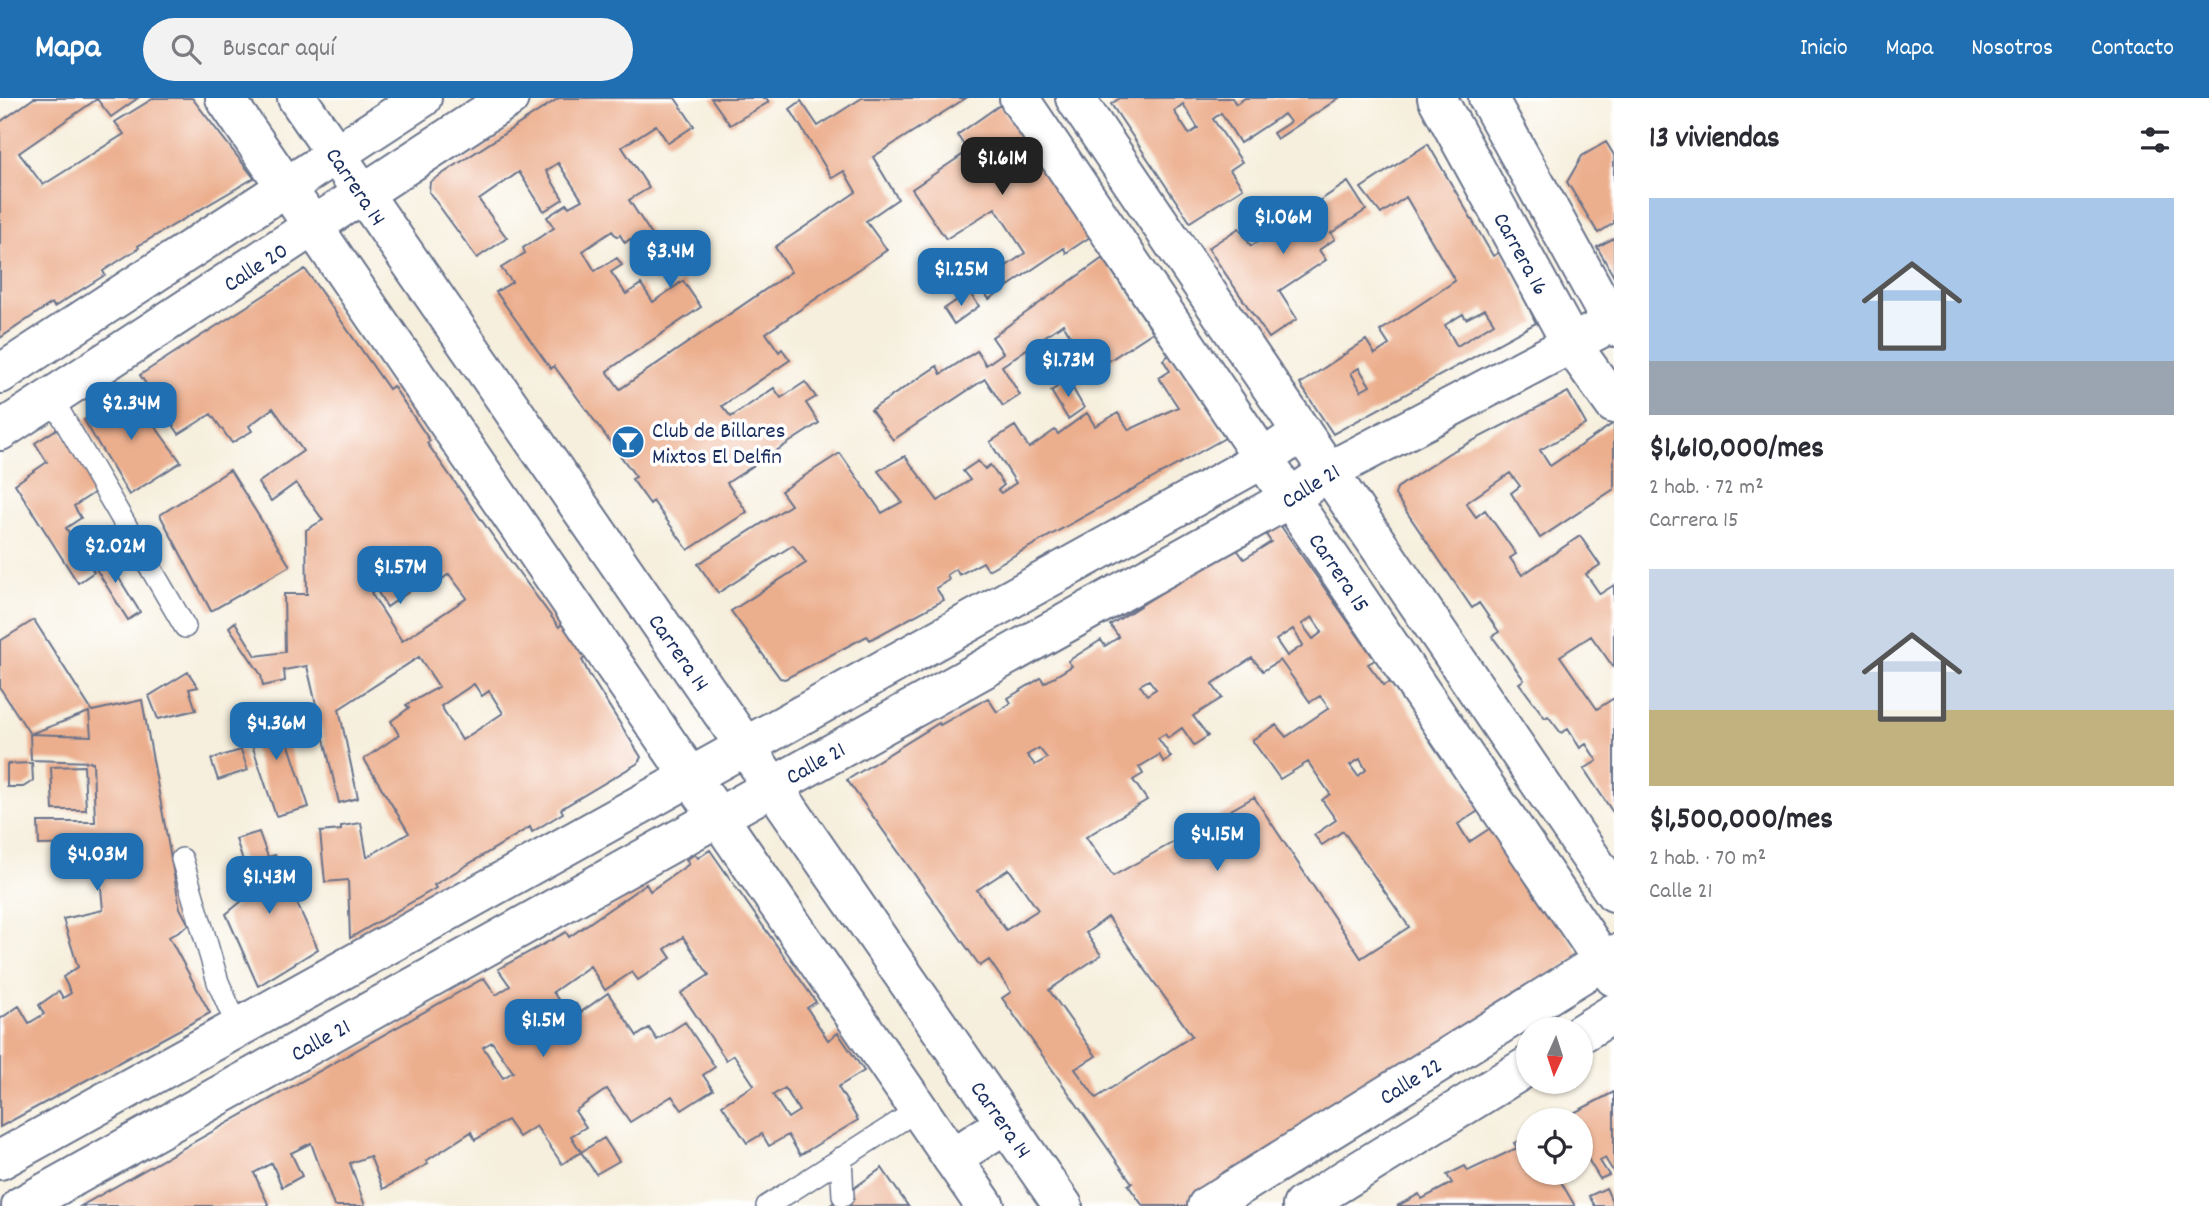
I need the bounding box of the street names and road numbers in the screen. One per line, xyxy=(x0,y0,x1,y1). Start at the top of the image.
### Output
street label: Carrera 14 xyxy=(316,142,393,234)
street label: Carrera 16 xyxy=(1483,207,1555,302)
street label: Calle 20 xyxy=(218,236,296,302)
street label: Calle 21 xyxy=(1276,457,1348,519)
street label: Carrera 15 xyxy=(1298,528,1376,620)
street label: Carrera 14 xyxy=(638,608,716,700)
street label: Calle 21 xyxy=(781,735,852,795)
street label: Calle 21 xyxy=(286,1012,357,1072)
street label: Calle 22 xyxy=(1374,1051,1450,1115)
street label: Carrera 14 xyxy=(960,1075,1038,1167)

